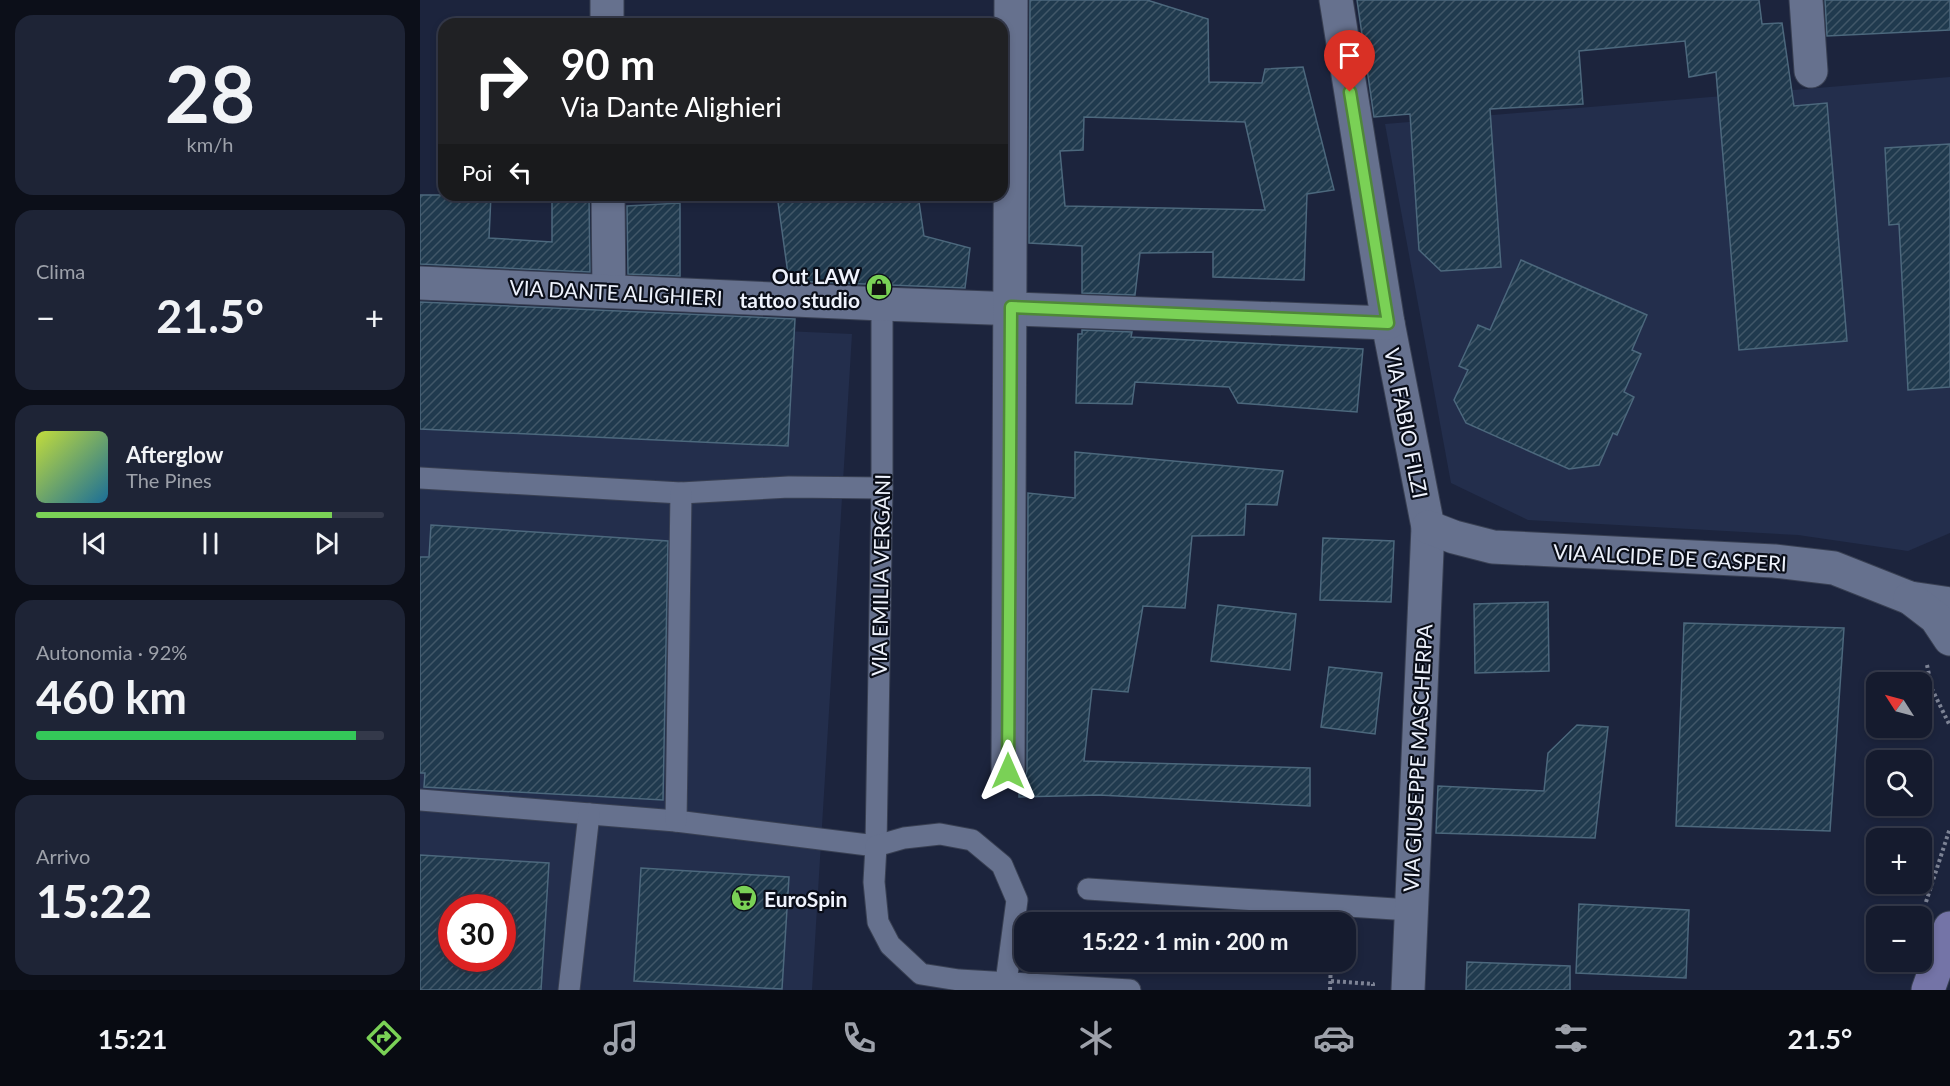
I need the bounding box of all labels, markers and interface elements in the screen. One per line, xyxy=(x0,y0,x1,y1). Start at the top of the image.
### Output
pin xyxy=(1324,30,1375,92)
text: 90 m xyxy=(561,39,655,89)
icon: arrive xyxy=(1333,39,1366,72)
icon: right xyxy=(462,42,540,120)
text: 28 xyxy=(165,46,255,140)
text: Via Dante Alighieri xyxy=(561,90,782,123)
text: km/h xyxy=(187,132,233,156)
icon: left xyxy=(504,156,537,189)
text: Poi xyxy=(462,159,492,186)
text: Clima xyxy=(36,259,85,283)
place label: Out LAW tattoo studio xyxy=(740,263,860,312)
shop icon: Out LAW tattoo studio xyxy=(864,272,894,302)
street label: VIA DANTE ALIGHIERI xyxy=(509,274,723,310)
text: 21.5° xyxy=(156,289,264,343)
text: − xyxy=(36,297,55,337)
text: + xyxy=(365,297,384,337)
street label: VIA FABIO FILZI xyxy=(1380,346,1434,500)
text: Afterglow xyxy=(126,441,223,468)
text: The Pines xyxy=(126,468,212,492)
street label: VIA EMILIA VERGANI xyxy=(866,474,894,676)
icon: previous xyxy=(78,527,111,560)
icon: pause xyxy=(194,527,227,560)
icon: next xyxy=(310,527,343,560)
street label: VIA ALCIDE DE GASPERI xyxy=(1552,538,1788,576)
street label: VIA GIUSEPPE MASCHERPA xyxy=(1398,623,1437,893)
text: Autonomia · 92% xyxy=(36,640,187,664)
text: 460 km xyxy=(36,670,187,724)
north arrow xyxy=(1866,672,1932,738)
map controls xyxy=(1866,672,1932,972)
position arrow xyxy=(976,739,1040,803)
button: search xyxy=(1866,750,1932,816)
button: + xyxy=(1866,828,1932,894)
text: Arrivo xyxy=(36,844,90,868)
text: 15:22 xyxy=(36,874,152,928)
supermarket icon: EuroSpin xyxy=(729,883,759,913)
place label: EuroSpin xyxy=(764,886,847,911)
speed limit sign: 30 xyxy=(438,894,516,972)
button: − xyxy=(1866,906,1932,972)
text: 15:22 · 1 min · 200 m xyxy=(1082,928,1288,955)
icon: directions xyxy=(363,1017,405,1059)
icon: music xyxy=(600,1017,642,1059)
icon: phone xyxy=(838,1017,880,1059)
icon: climate xyxy=(1075,1017,1117,1059)
icon: car xyxy=(1313,1017,1355,1059)
icon: filters xyxy=(1550,1017,1592,1059)
text: 15:21 xyxy=(98,1022,167,1055)
text: 21.5° xyxy=(1788,1022,1852,1055)

